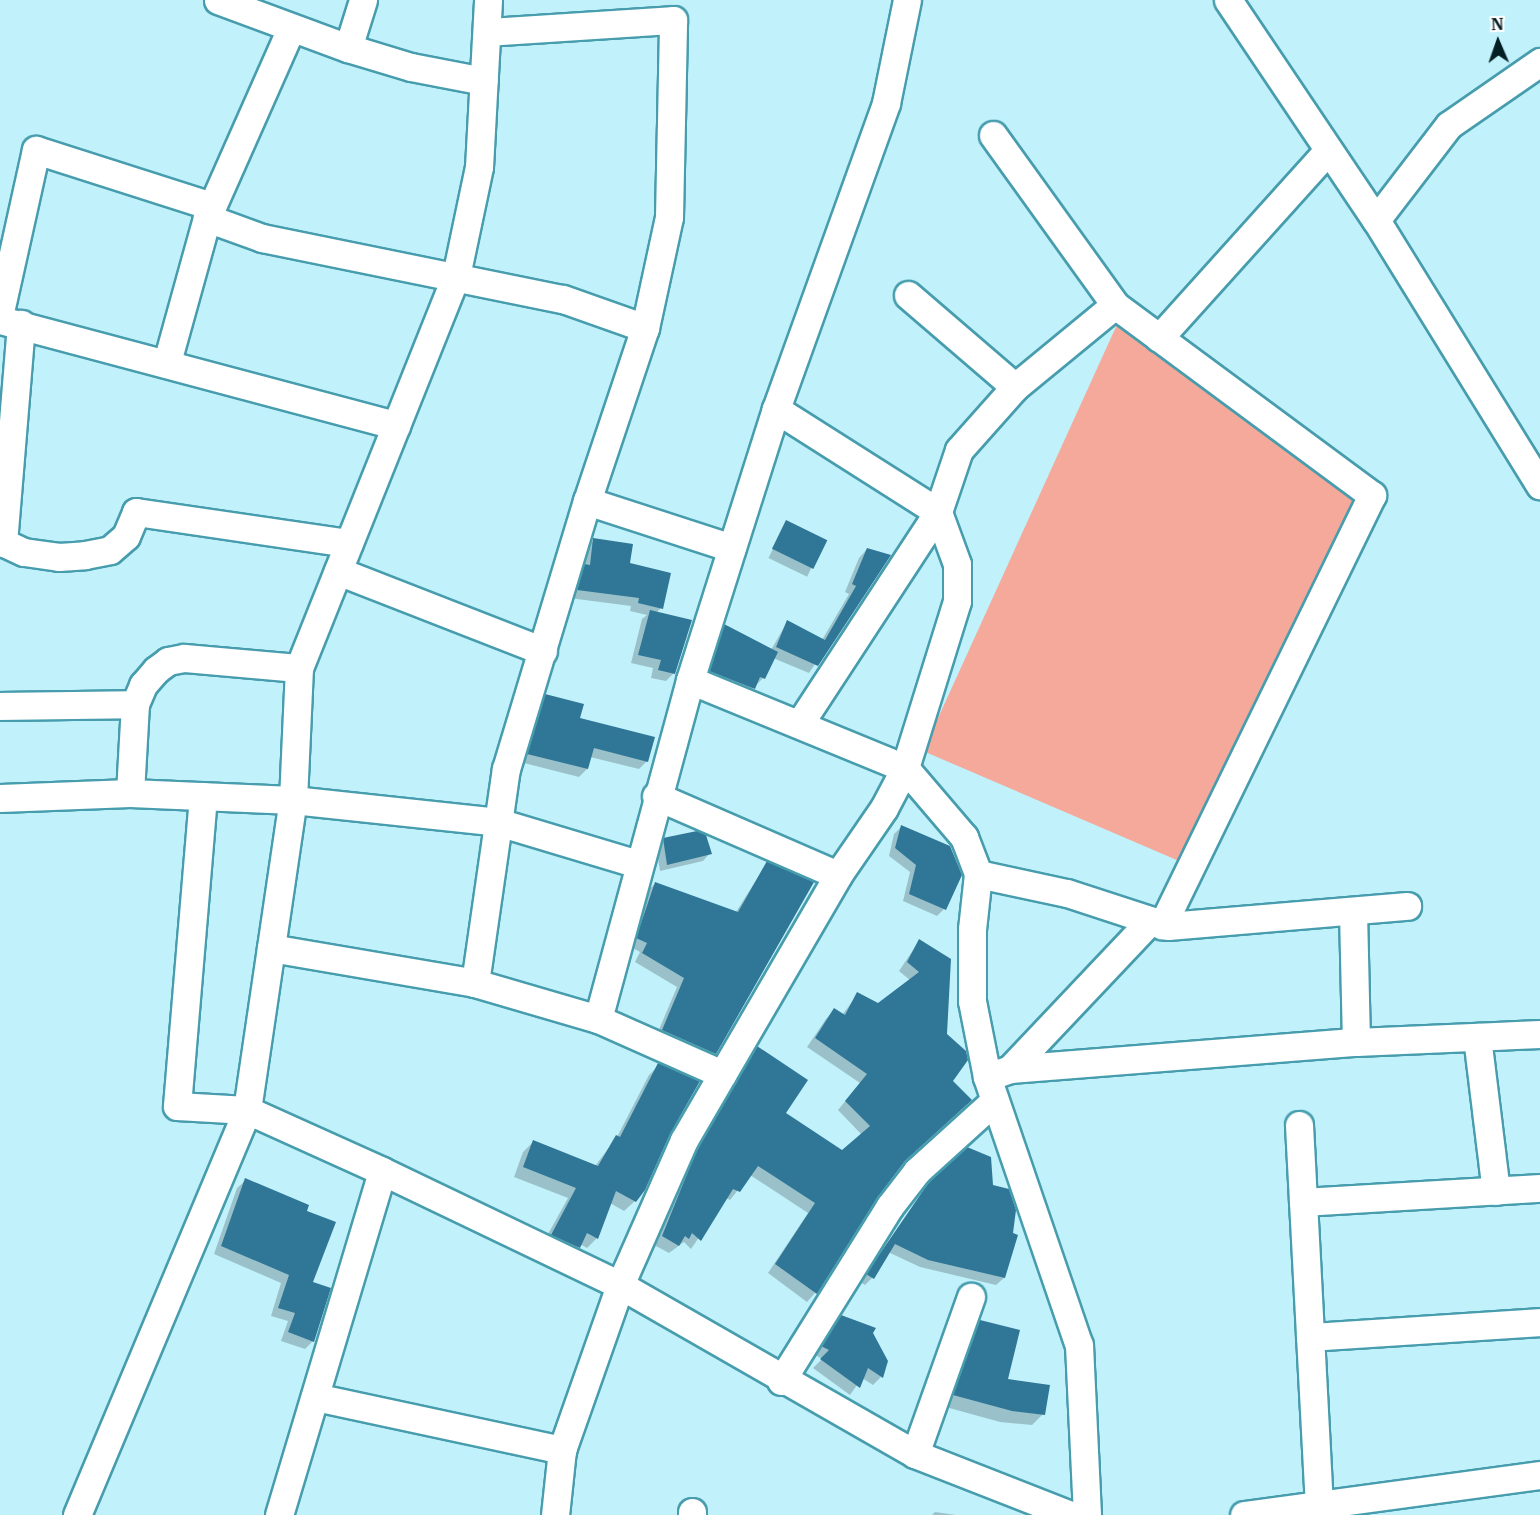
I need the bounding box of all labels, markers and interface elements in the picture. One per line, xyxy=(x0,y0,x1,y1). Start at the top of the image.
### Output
north arrow xyxy=(1468,12,1528,72)
text: N xyxy=(1491,14,1504,34)

